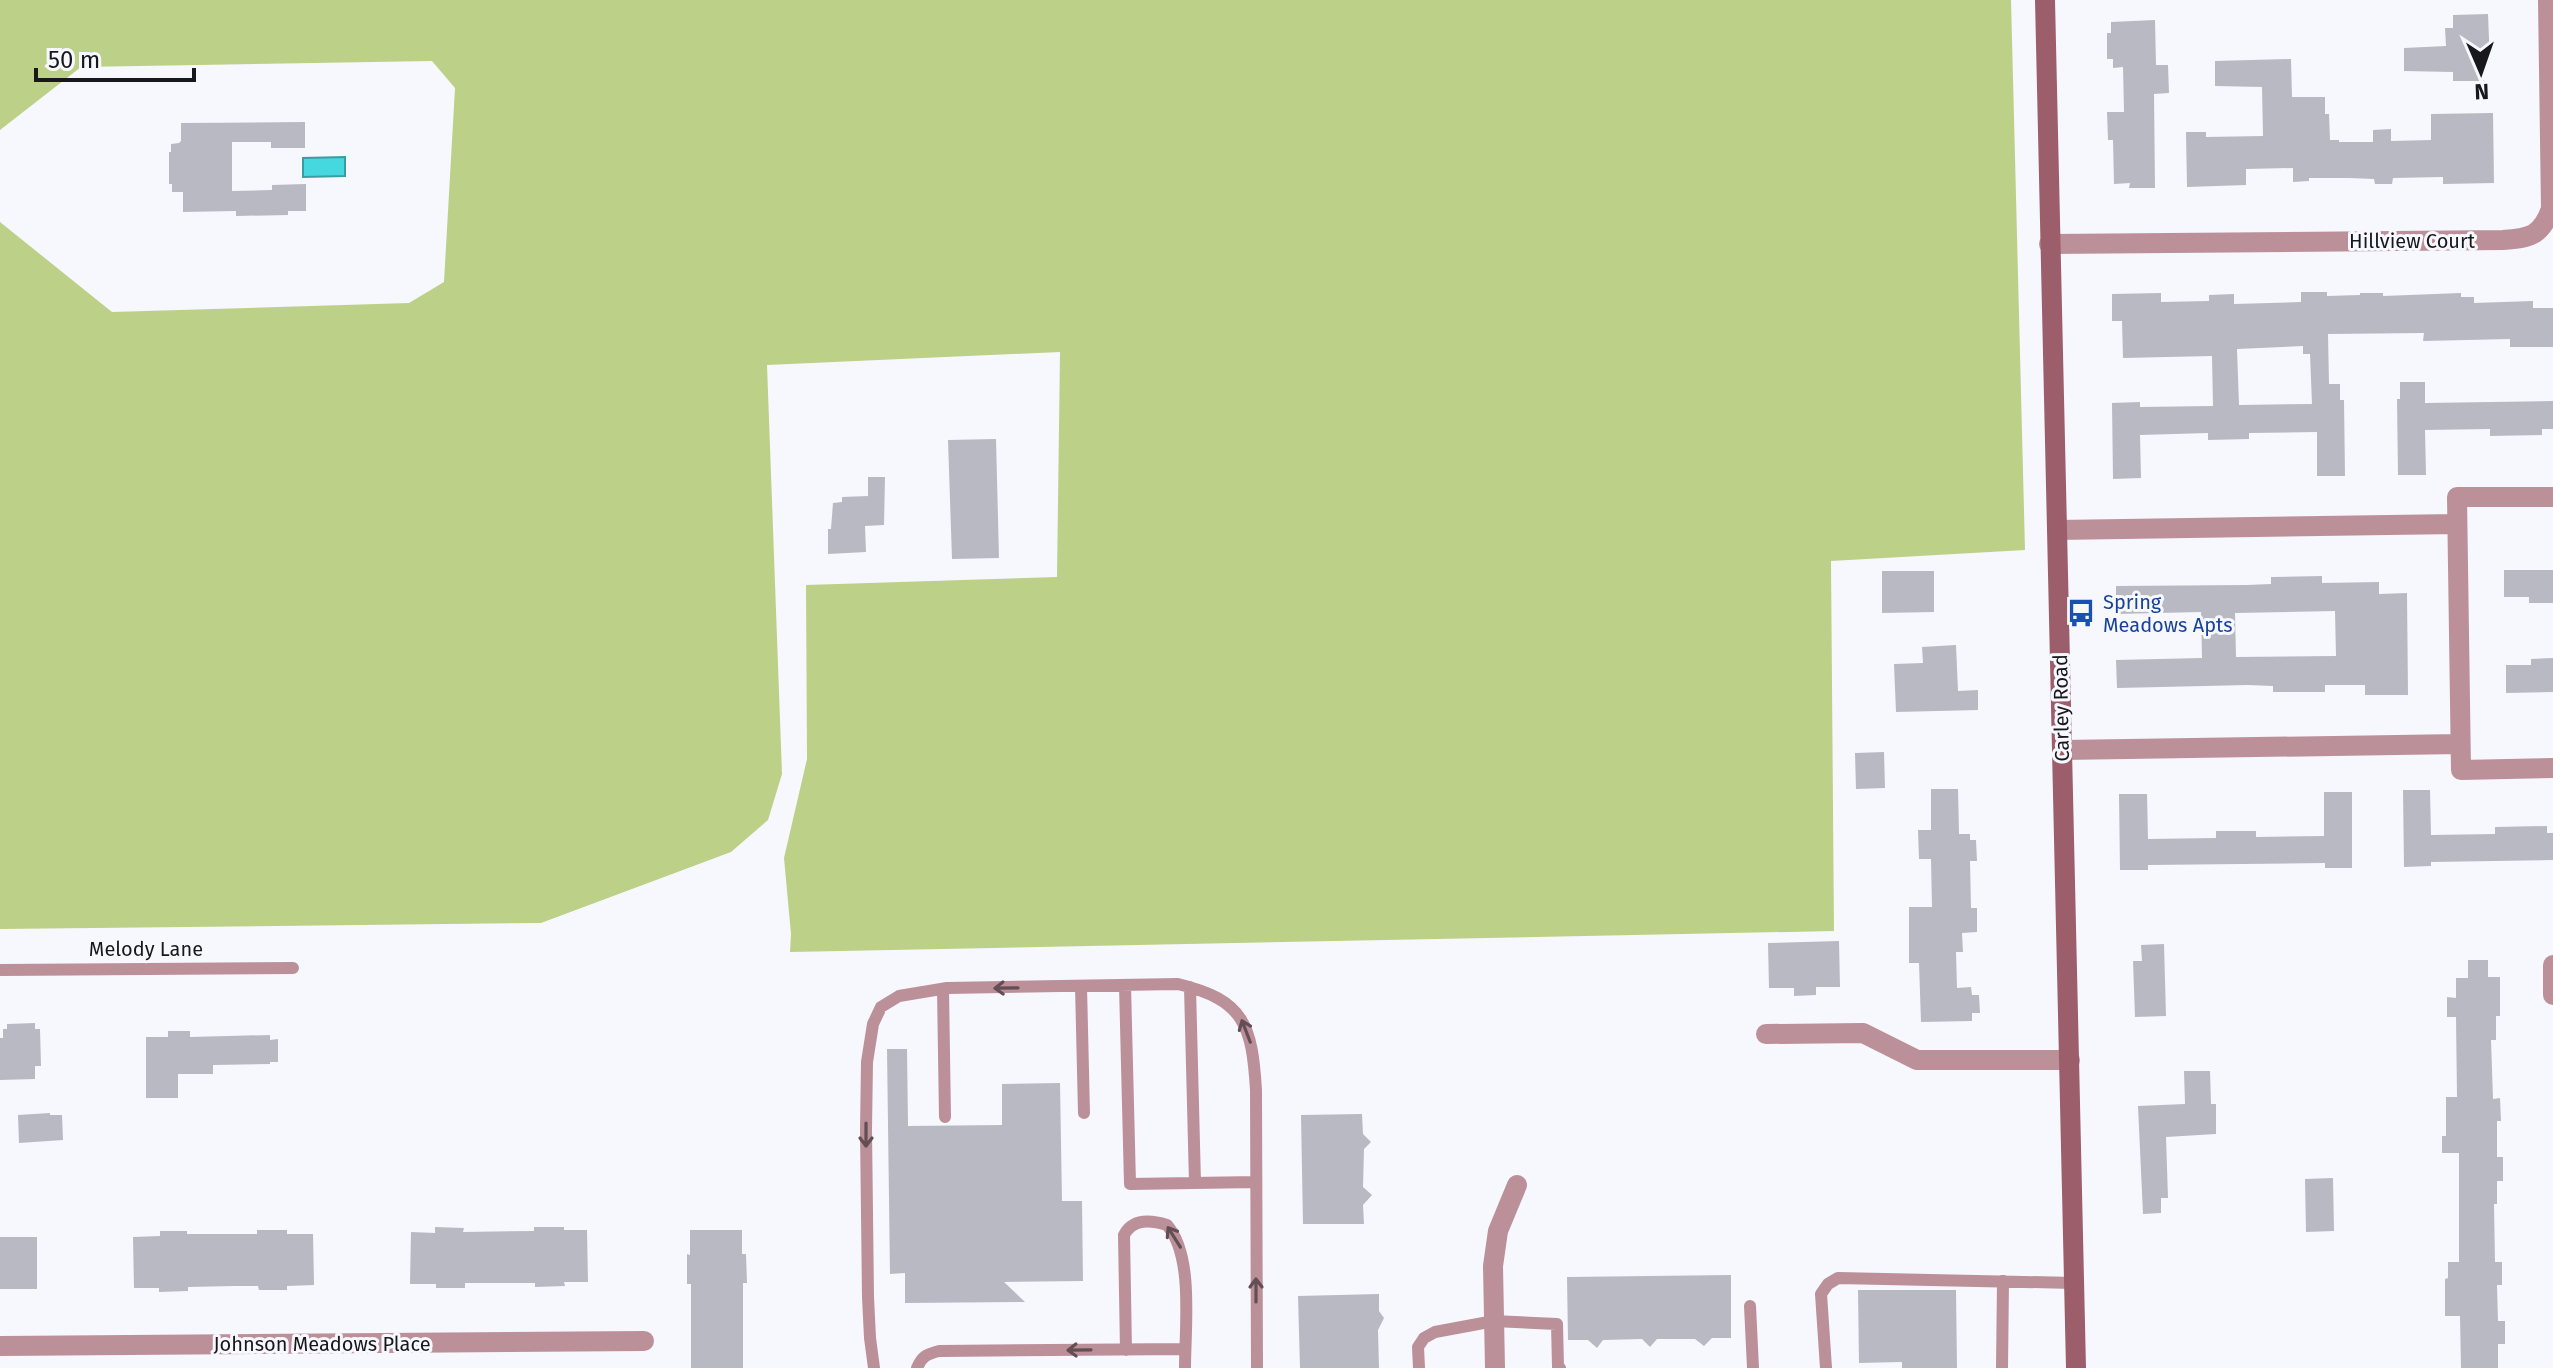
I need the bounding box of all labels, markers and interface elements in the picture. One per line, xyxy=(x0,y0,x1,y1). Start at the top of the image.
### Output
scale bar xyxy=(36,32,194,82)
north arrow xyxy=(2441,32,2521,112)
text: 50 m xyxy=(48,46,100,74)
text: N xyxy=(2474,78,2489,105)
street label: Hillview Court xyxy=(2349,229,2476,253)
place label: Spring Meadows Apts xyxy=(2103,590,2233,637)
bus stop icon: Spring Meadows Apts xyxy=(2066,598,2096,628)
street label: Carley Road xyxy=(2048,654,2074,762)
street label: Melody Lane xyxy=(89,937,203,961)
one-way arrow xyxy=(993,980,1020,995)
one-way arrow xyxy=(1238,1019,1252,1044)
one-way arrow xyxy=(858,1121,874,1148)
one-way arrow xyxy=(1166,1226,1183,1248)
one-way arrow xyxy=(1248,1277,1263,1304)
street label: Johnson Meadows Place xyxy=(213,1332,431,1356)
one-way arrow xyxy=(1066,1343,1093,1358)

